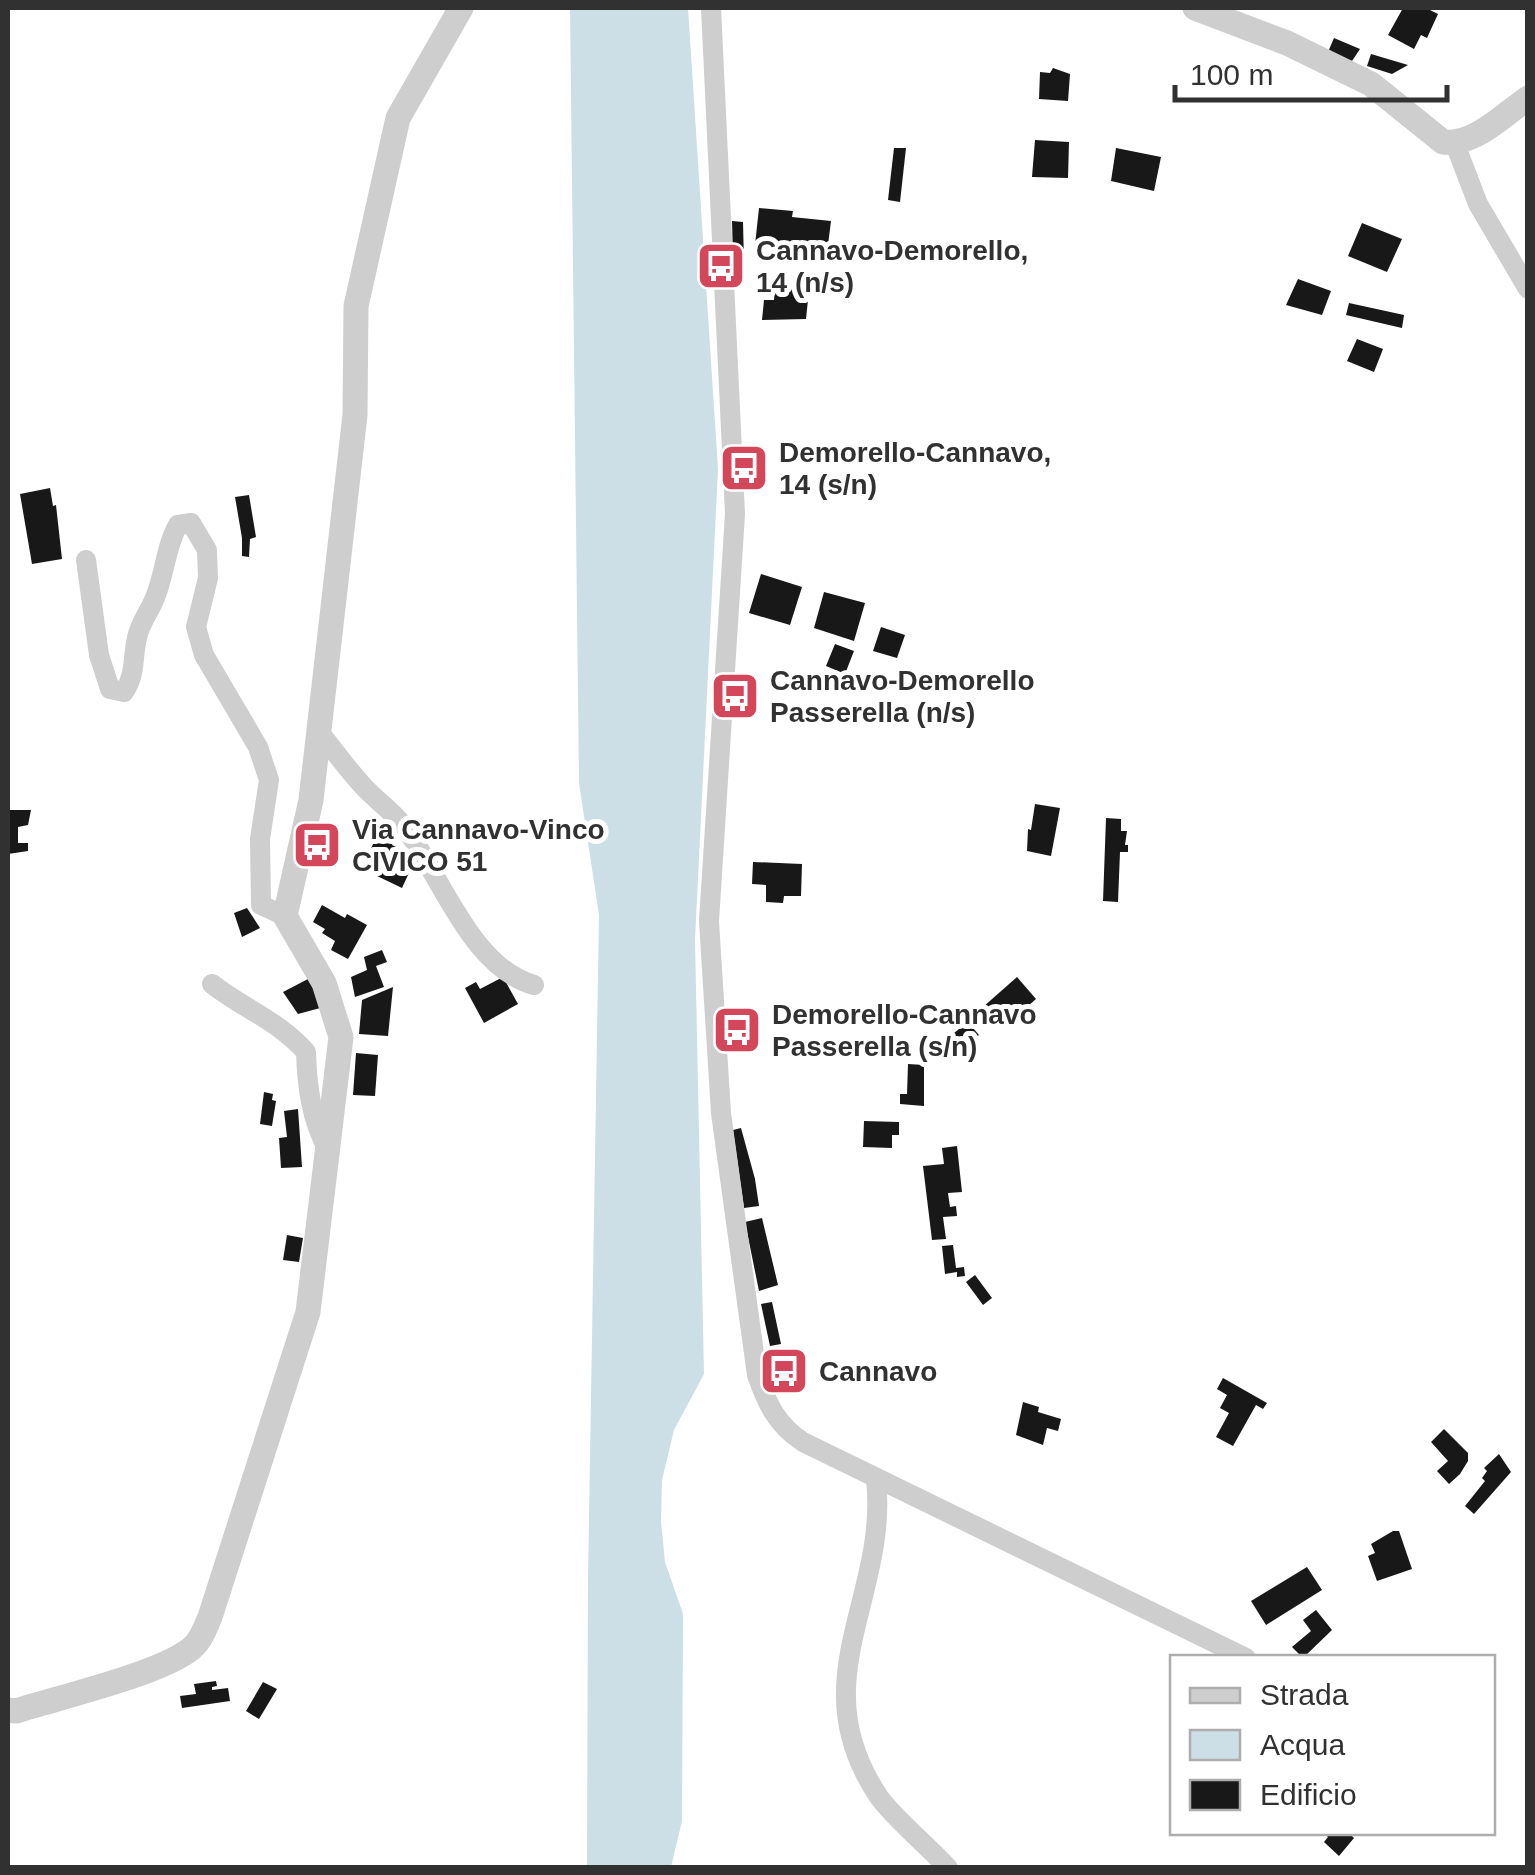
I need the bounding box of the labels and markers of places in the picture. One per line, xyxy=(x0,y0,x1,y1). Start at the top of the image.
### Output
place label: Cannavo-Demorello, 14 (n/s) xyxy=(756,235,1028,298)
bus stop icon: Cannavo-Demorello, 14 (n/s) xyxy=(695,240,747,292)
place label: Demorello-Cannavo, 14 (s/n) xyxy=(779,437,1051,500)
bus stop icon: Demorello-Cannavo, 14 (s/n) xyxy=(718,442,770,494)
place label: Cannavo-Demorello Passerella (n/s) xyxy=(770,665,1035,728)
bus stop icon: Cannavo-Demorello Passerella (n/s) xyxy=(709,670,761,722)
place label: Via Cannavo-Vinco CIVICO 51 xyxy=(352,814,605,877)
bus stop icon: Via Cannavo-Vinco CIVICO 51 xyxy=(291,819,343,871)
place label: Demorello-Cannavo Passerella (s/n) xyxy=(772,999,1037,1062)
bus stop icon: Demorello-Cannavo Passerella (s/n) xyxy=(711,1004,763,1056)
bus stop icon: Cannavo xyxy=(758,1345,810,1397)
place label: Cannavo xyxy=(819,1356,937,1387)

